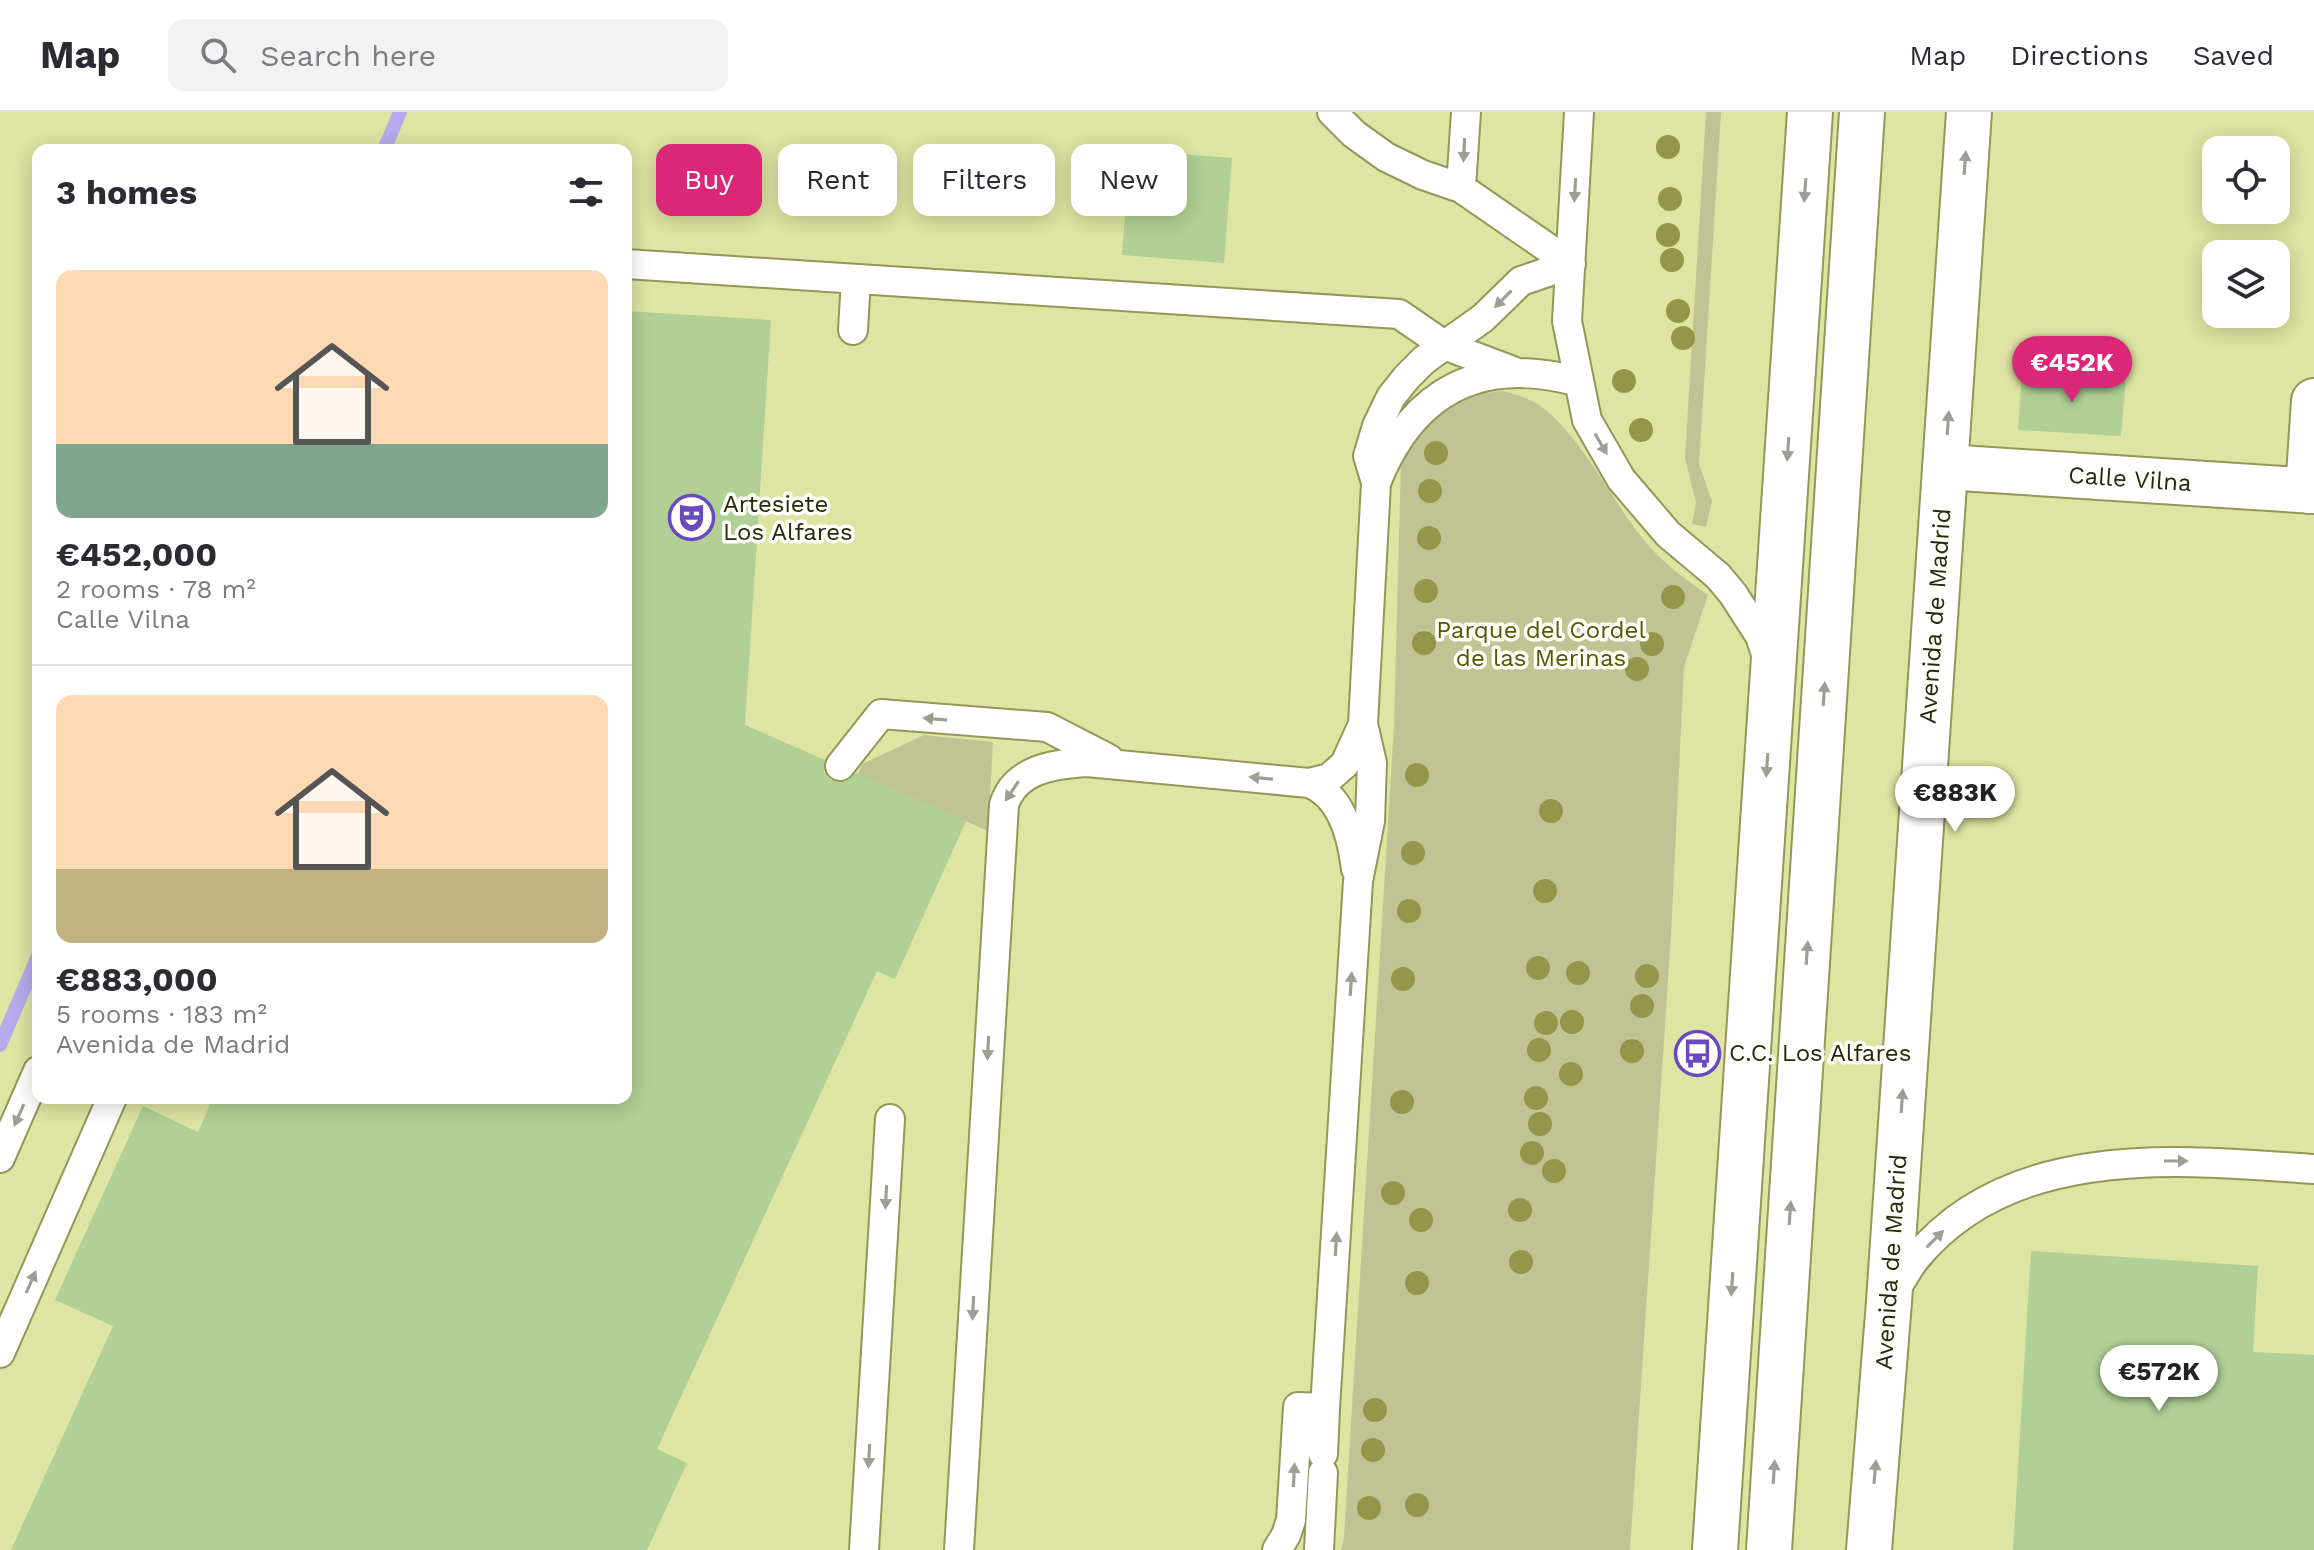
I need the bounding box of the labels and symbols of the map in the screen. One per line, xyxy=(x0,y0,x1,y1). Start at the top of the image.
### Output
one-way arrow xyxy=(1457,138,1470,163)
one-way arrow xyxy=(1959,150,1972,175)
one-way arrow xyxy=(1568,178,1581,203)
one-way arrow xyxy=(1798,178,1811,203)
one-way arrow xyxy=(1494,289,1513,307)
pin: €452K xyxy=(2016,336,2128,404)
one-way arrow xyxy=(1942,410,1955,435)
one-way arrow xyxy=(1593,433,1607,455)
one-way arrow xyxy=(1781,437,1794,462)
street label: Calle Vilna xyxy=(2067,461,2193,497)
place label: Artesiete Los Alfares xyxy=(723,490,853,546)
theatre icon: Artesiete Los Alfares xyxy=(668,494,716,542)
street label: Avenida de Madrid xyxy=(1913,507,1957,725)
park label: Parque del Cordel de las Merinas xyxy=(1436,616,1646,672)
one-way arrow xyxy=(1818,681,1831,706)
one-way arrow xyxy=(922,712,947,725)
one-way arrow xyxy=(1760,753,1773,778)
pin: €883K xyxy=(1899,766,2011,834)
one-way arrow xyxy=(1248,771,1273,784)
one-way arrow xyxy=(1005,781,1020,802)
one-way arrow xyxy=(1801,940,1814,965)
one-way arrow xyxy=(1345,971,1358,996)
bus stop icon: C.C. Los Alfares xyxy=(1674,1029,1722,1077)
one-way arrow xyxy=(981,1036,994,1061)
place label: C.C. Los Alfares xyxy=(1729,1039,1911,1067)
one-way arrow xyxy=(1896,1088,1909,1113)
one-way arrow xyxy=(12,1103,26,1126)
street label: Avenida de Madrid xyxy=(1869,1153,1913,1371)
one-way arrow xyxy=(2164,1155,2189,1167)
one-way arrow xyxy=(879,1184,892,1210)
one-way arrow xyxy=(1784,1200,1797,1225)
one-way arrow xyxy=(1925,1230,1943,1249)
one-way arrow xyxy=(1329,1231,1342,1256)
one-way arrow xyxy=(25,1270,38,1294)
one-way arrow xyxy=(1725,1272,1738,1297)
one-way arrow xyxy=(966,1296,979,1321)
pin: €572K xyxy=(2103,1345,2215,1413)
one-way arrow xyxy=(862,1444,875,1469)
one-way arrow xyxy=(1767,1459,1780,1484)
one-way arrow xyxy=(1869,1459,1882,1484)
one-way arrow xyxy=(1288,1462,1301,1487)

